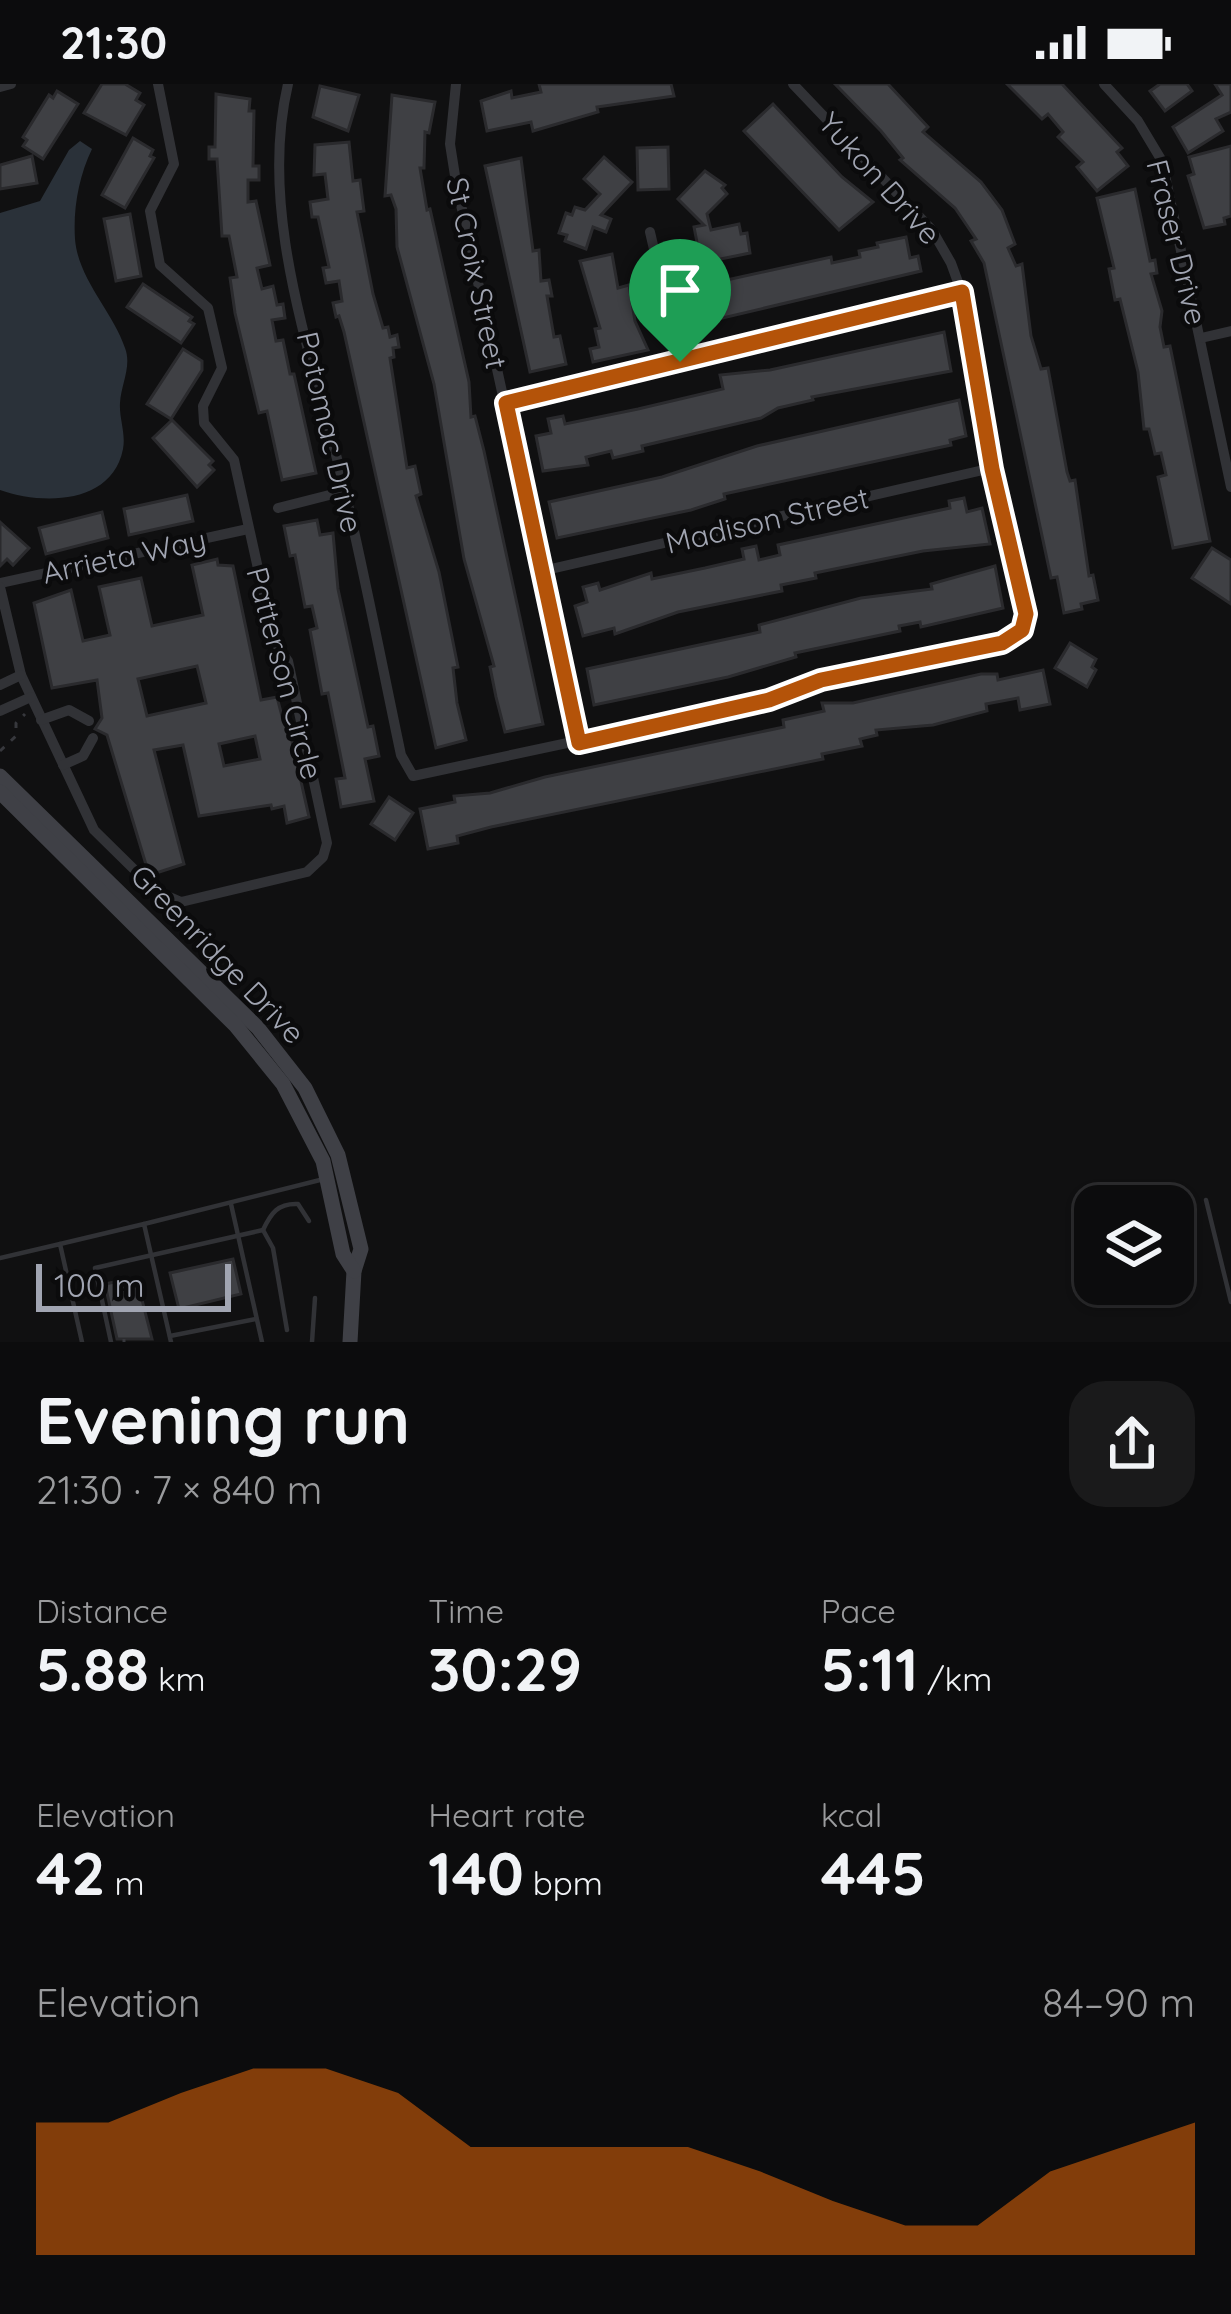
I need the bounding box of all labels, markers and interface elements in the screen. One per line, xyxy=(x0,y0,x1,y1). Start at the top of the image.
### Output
text: 21:30 xyxy=(60,14,167,70)
street label: Yukon Drive xyxy=(811,104,949,252)
street label: Fraser Drive xyxy=(1138,155,1216,329)
street label: St Croix Street xyxy=(438,174,516,372)
pin xyxy=(629,239,731,362)
icon: arrive xyxy=(647,257,713,323)
street label: Potomac Drive xyxy=(288,328,372,536)
street label: Madison Street xyxy=(662,478,872,562)
street label: Arrieta Way xyxy=(39,520,209,592)
street label: Patterson Circle xyxy=(238,563,332,783)
street label: Greenridge Drive xyxy=(123,856,313,1052)
map controls xyxy=(1074,1185,1194,1305)
button: layers xyxy=(1074,1185,1194,1305)
scale bar xyxy=(36,1258,231,1311)
text: 100 m xyxy=(54,1264,145,1305)
text: Evening run xyxy=(36,1378,410,1461)
button: share xyxy=(1069,1381,1195,1507)
text: 21:30 · 7 × 840 m xyxy=(36,1465,322,1514)
text: Distance xyxy=(36,1590,168,1631)
text: Time xyxy=(428,1590,504,1631)
text: Pace xyxy=(821,1590,896,1631)
text: 5.88 xyxy=(36,1631,149,1706)
text: 30:29 xyxy=(428,1631,582,1706)
text: 5:11 xyxy=(821,1631,918,1706)
text: km xyxy=(149,1658,206,1699)
text: /km xyxy=(918,1658,992,1699)
text: Elevation xyxy=(36,1794,175,1835)
text: Heart rate xyxy=(428,1794,586,1835)
text: kcal xyxy=(821,1794,882,1835)
text: 42 xyxy=(36,1835,105,1910)
text: 140 xyxy=(428,1835,524,1910)
text: 445 xyxy=(821,1835,926,1910)
text: m xyxy=(105,1862,145,1903)
text: bpm xyxy=(524,1862,603,1903)
text: Elevation xyxy=(36,1978,200,2027)
text: 84–90 m xyxy=(1042,1978,1195,2027)

